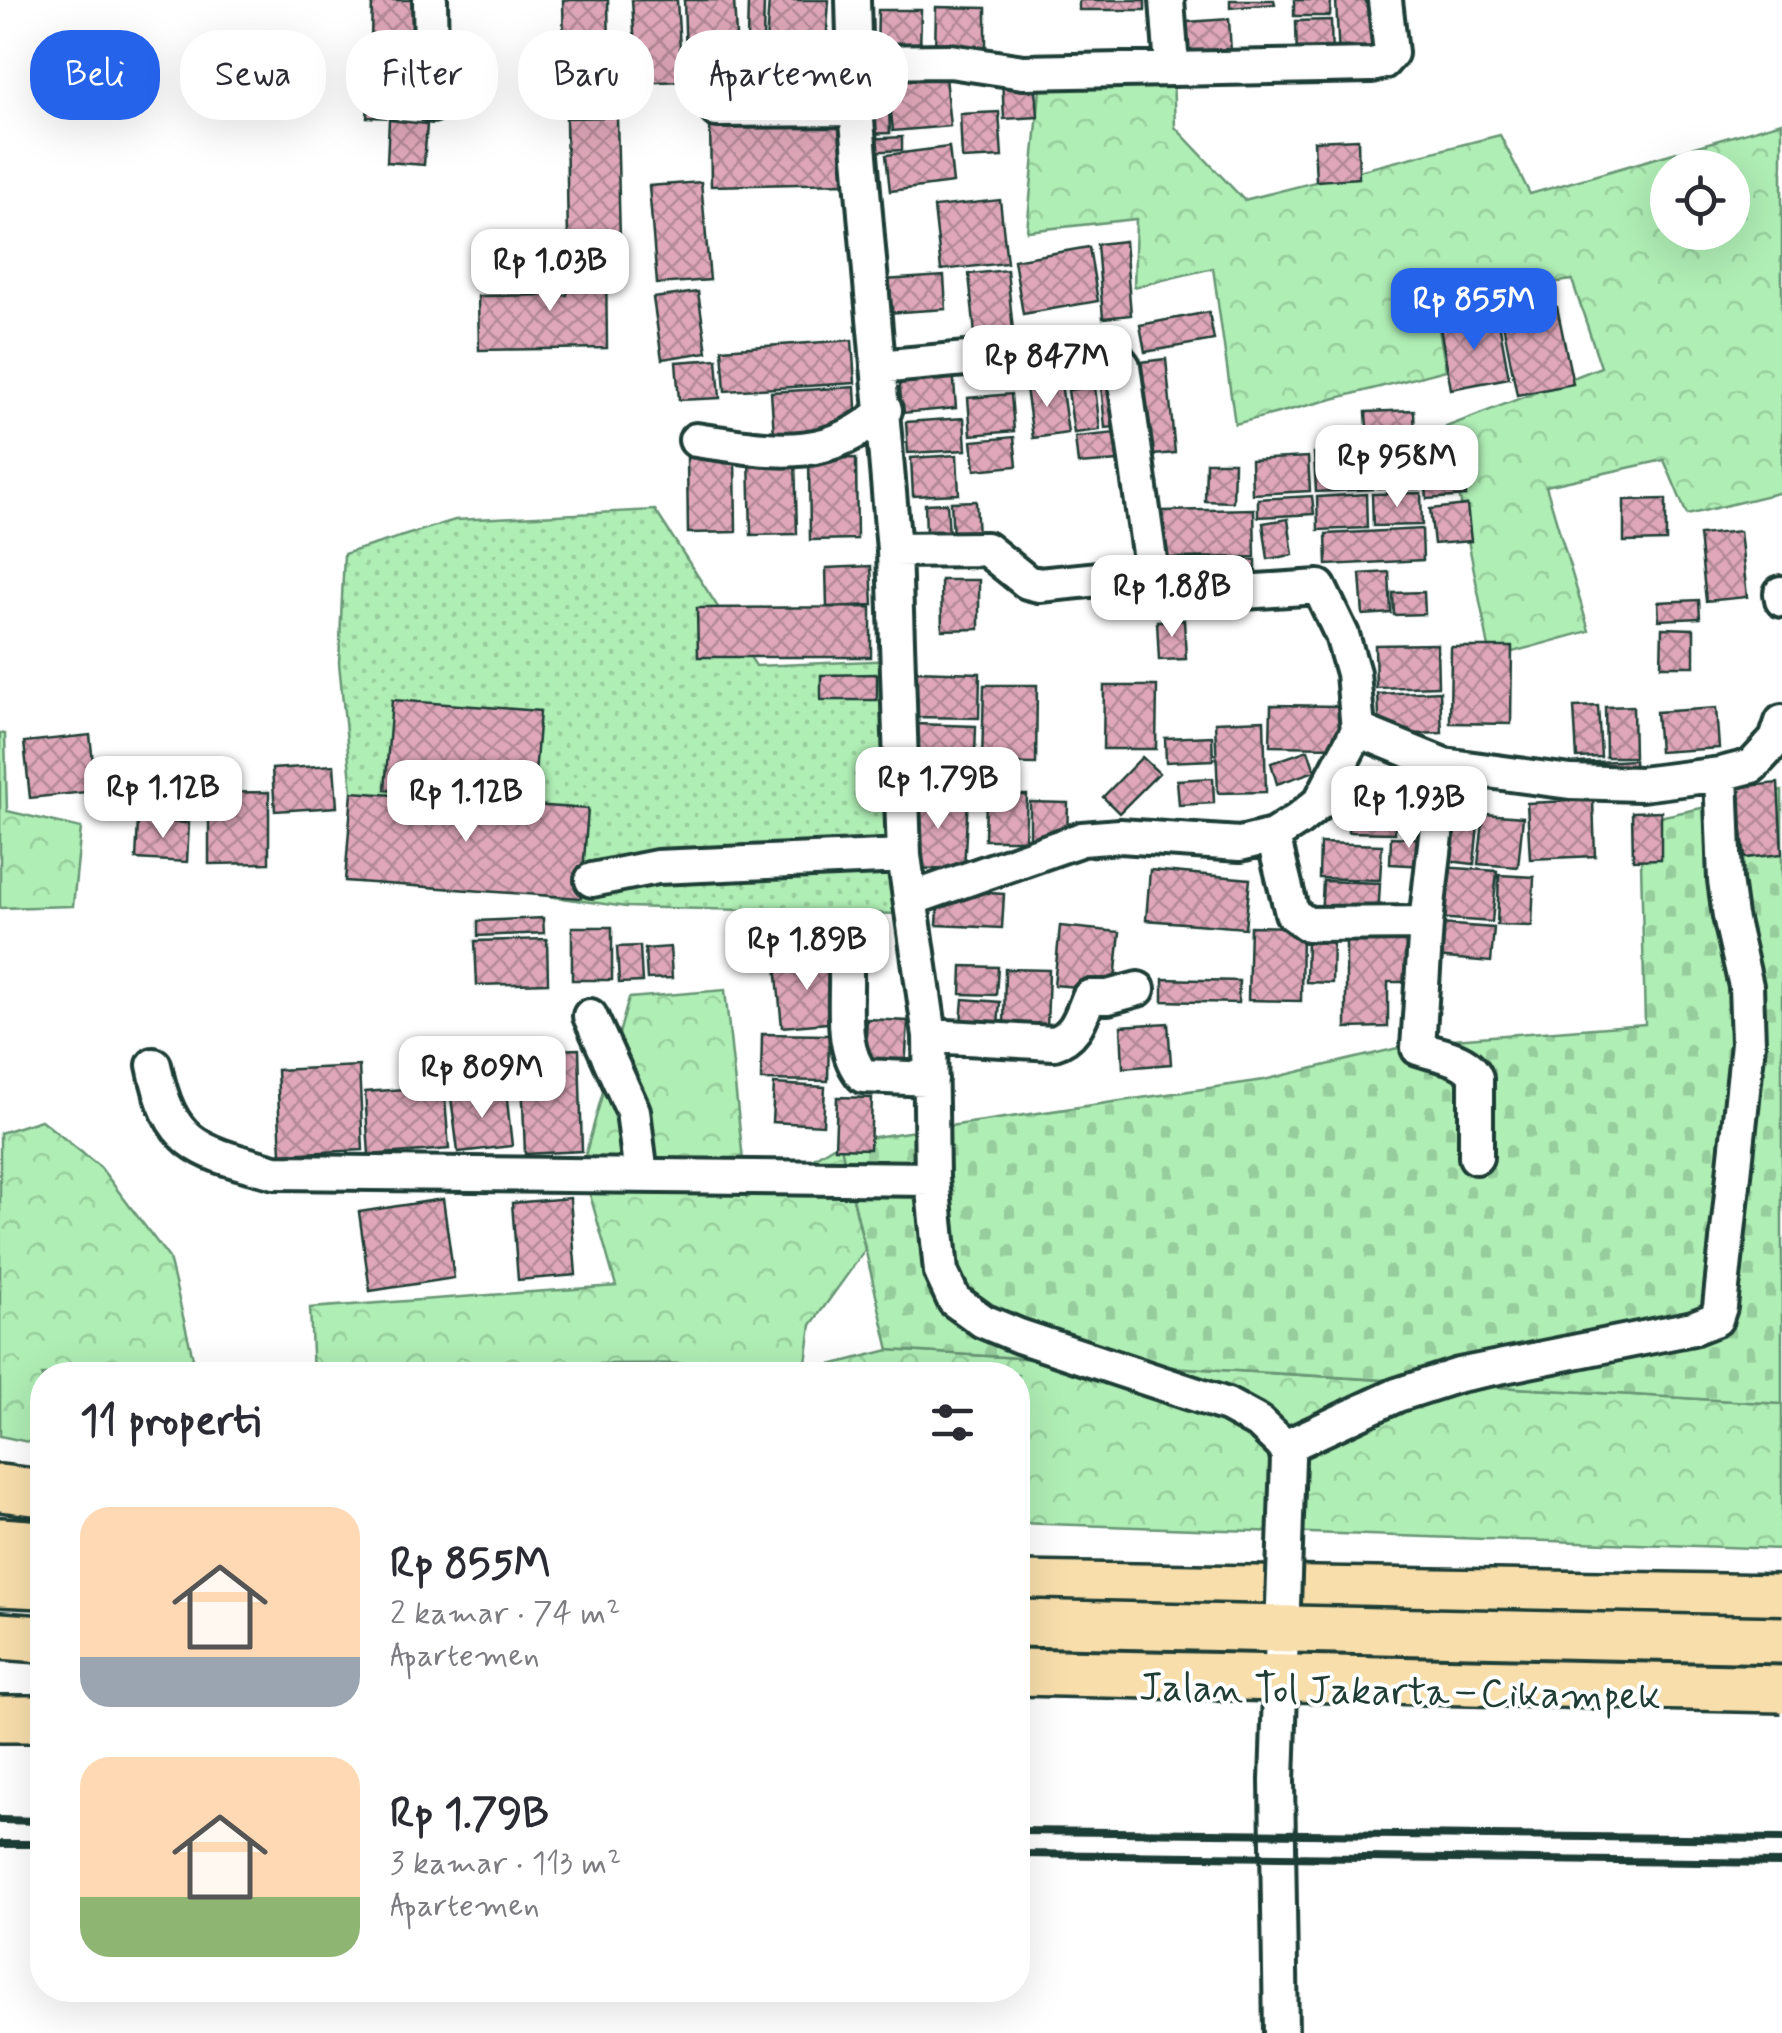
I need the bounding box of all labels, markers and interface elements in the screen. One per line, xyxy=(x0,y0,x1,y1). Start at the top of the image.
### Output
chip: Beli xyxy=(30,30,160,120)
chip: Sewa xyxy=(180,30,326,120)
chip: Filter xyxy=(346,30,498,120)
chip: Baru xyxy=(518,30,654,120)
chip: Apartemen xyxy=(674,30,908,120)
map controls xyxy=(1650,150,1750,250)
button: locate xyxy=(1650,150,1750,250)
pin: Rp 1.03B xyxy=(447,229,653,314)
text: Rp 1.03B xyxy=(493,240,607,282)
pin: Rp 855M xyxy=(1382,268,1566,353)
text: Rp 855M xyxy=(1413,279,1535,321)
pin: Rp 847M xyxy=(955,325,1139,410)
text: Rp 847M xyxy=(985,336,1109,378)
pin: Rp 958M xyxy=(1305,425,1489,510)
text: Rp 958M xyxy=(1337,436,1457,478)
pin: Rp 1.88B xyxy=(1069,555,1275,640)
text: Rp 1.88B xyxy=(1113,566,1231,608)
pin: Rp 1.79B xyxy=(835,747,1041,832)
pin: Rp 1.12B xyxy=(60,756,266,841)
text: Rp 1.79B xyxy=(877,758,999,800)
pin: Rp 1.12B xyxy=(363,760,569,845)
pin: Rp 1.93B xyxy=(1306,766,1512,851)
text: Rp 1.12B xyxy=(106,767,220,809)
text: Rp 1.12B xyxy=(409,771,523,813)
text: Rp 1.93B xyxy=(1353,777,1465,819)
pin: Rp 1.89B xyxy=(704,908,910,993)
text: Rp 1.89B xyxy=(747,919,867,961)
pin: Rp 809M xyxy=(390,1036,574,1121)
text: Rp 809M xyxy=(421,1047,543,1089)
text: 11 properti xyxy=(80,1395,261,1450)
icon: filters xyxy=(925,1395,980,1450)
text: Rp 855M xyxy=(390,1538,550,1593)
icon: home xyxy=(160,1547,280,1667)
text: 2 kamar · 74 m² xyxy=(390,1593,620,1635)
text: Apartemen xyxy=(390,1635,540,1677)
street label: Jalan Tol Jakarta–Cikampek xyxy=(1139,1662,1661,1724)
text: Rp 1.79B xyxy=(390,1788,549,1843)
icon: home xyxy=(160,1797,280,1917)
text: 3 kamar · 113 m² xyxy=(390,1843,621,1885)
text: Apartemen xyxy=(390,1885,540,1927)

